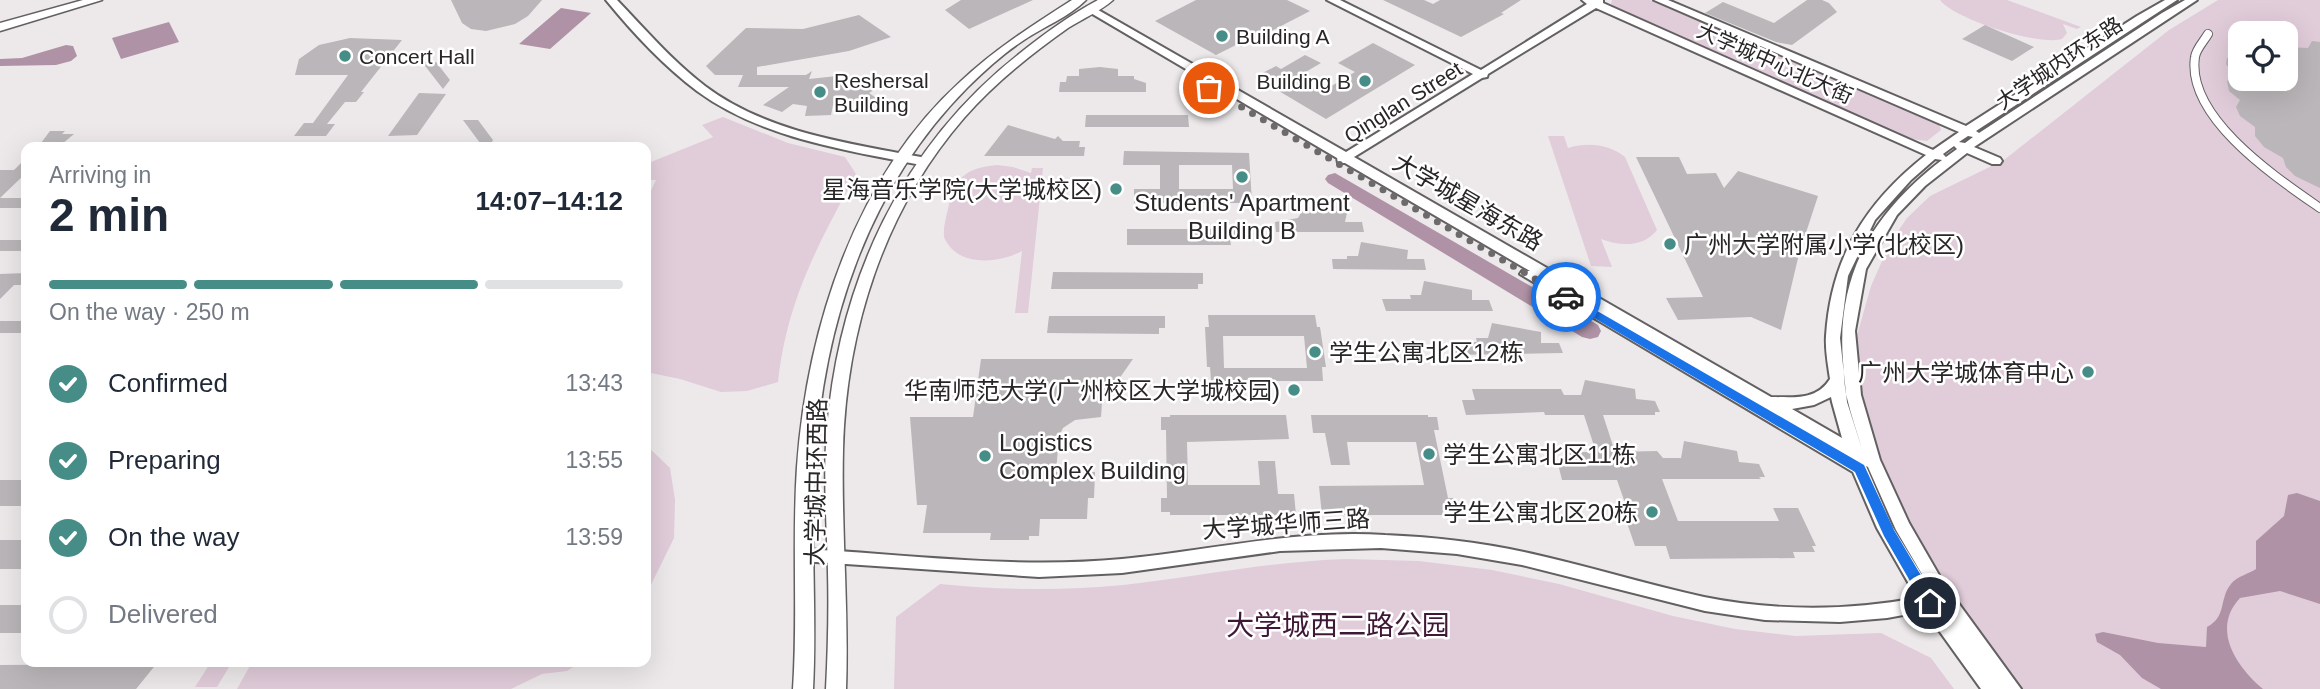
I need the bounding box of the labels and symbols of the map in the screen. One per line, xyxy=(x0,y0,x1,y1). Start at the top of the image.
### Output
street label: 大学城内环东路 xyxy=(1992,12,2126,114)
street label: 大学城中心北大街 xyxy=(1694,18,1856,108)
place label: Building A xyxy=(1236,25,1329,48)
marker: Building A xyxy=(1214,28,1230,44)
place label: Concert Hall xyxy=(359,45,475,68)
marker: Concert Hall xyxy=(337,48,353,64)
street label: Qinglan Street xyxy=(1340,57,1466,147)
pin xyxy=(1179,58,1239,118)
place label: Reshersal Building xyxy=(834,69,929,116)
place label: Building B xyxy=(1256,70,1351,93)
marker: Building B xyxy=(1357,73,1373,89)
marker: Reshersal Building xyxy=(812,84,828,100)
street label: 大学城星海东路 xyxy=(1389,148,1547,256)
marker: Students' Apartment Building B xyxy=(1234,169,1250,185)
place label: 星海音乐学院(大学城校区) xyxy=(822,176,1102,203)
marker: 星海音乐学院(大学城校区) xyxy=(1108,181,1124,197)
place label: Students' Apartment Building B xyxy=(1134,189,1350,244)
place label: 广州大学附属小学(北校区) xyxy=(1684,231,1964,258)
marker: 广州大学附属小学(北校区) xyxy=(1662,236,1678,252)
courier xyxy=(1531,262,1601,332)
place label: 学生公寓北区12栋 xyxy=(1329,339,1524,366)
marker: 学生公寓北区12栋 xyxy=(1307,344,1323,360)
place label: 广州大学城体育中心 xyxy=(1858,359,2074,386)
marker: 广州大学城体育中心 xyxy=(2080,364,2096,380)
place label: 华南师范大学(广州校区大学城校园) xyxy=(904,377,1280,404)
marker: 华南师范大学(广州校区大学城校园) xyxy=(1286,382,1302,398)
street label: 大学城中环西路 xyxy=(801,398,831,566)
place label: Logistics Complex Building xyxy=(999,429,1186,484)
place label: 学生公寓北区11栋 xyxy=(1443,441,1636,468)
marker: 学生公寓北区11栋 xyxy=(1421,446,1437,462)
marker: Logistics Complex Building xyxy=(977,448,993,464)
place label: 学生公寓北区20栋 xyxy=(1443,499,1638,526)
marker: 学生公寓北区20栋 xyxy=(1644,504,1660,520)
street label: 大学城华师三路 xyxy=(1201,505,1371,543)
pin xyxy=(1900,573,1960,633)
park label: 大学城西二路公园 xyxy=(1226,610,1450,641)

